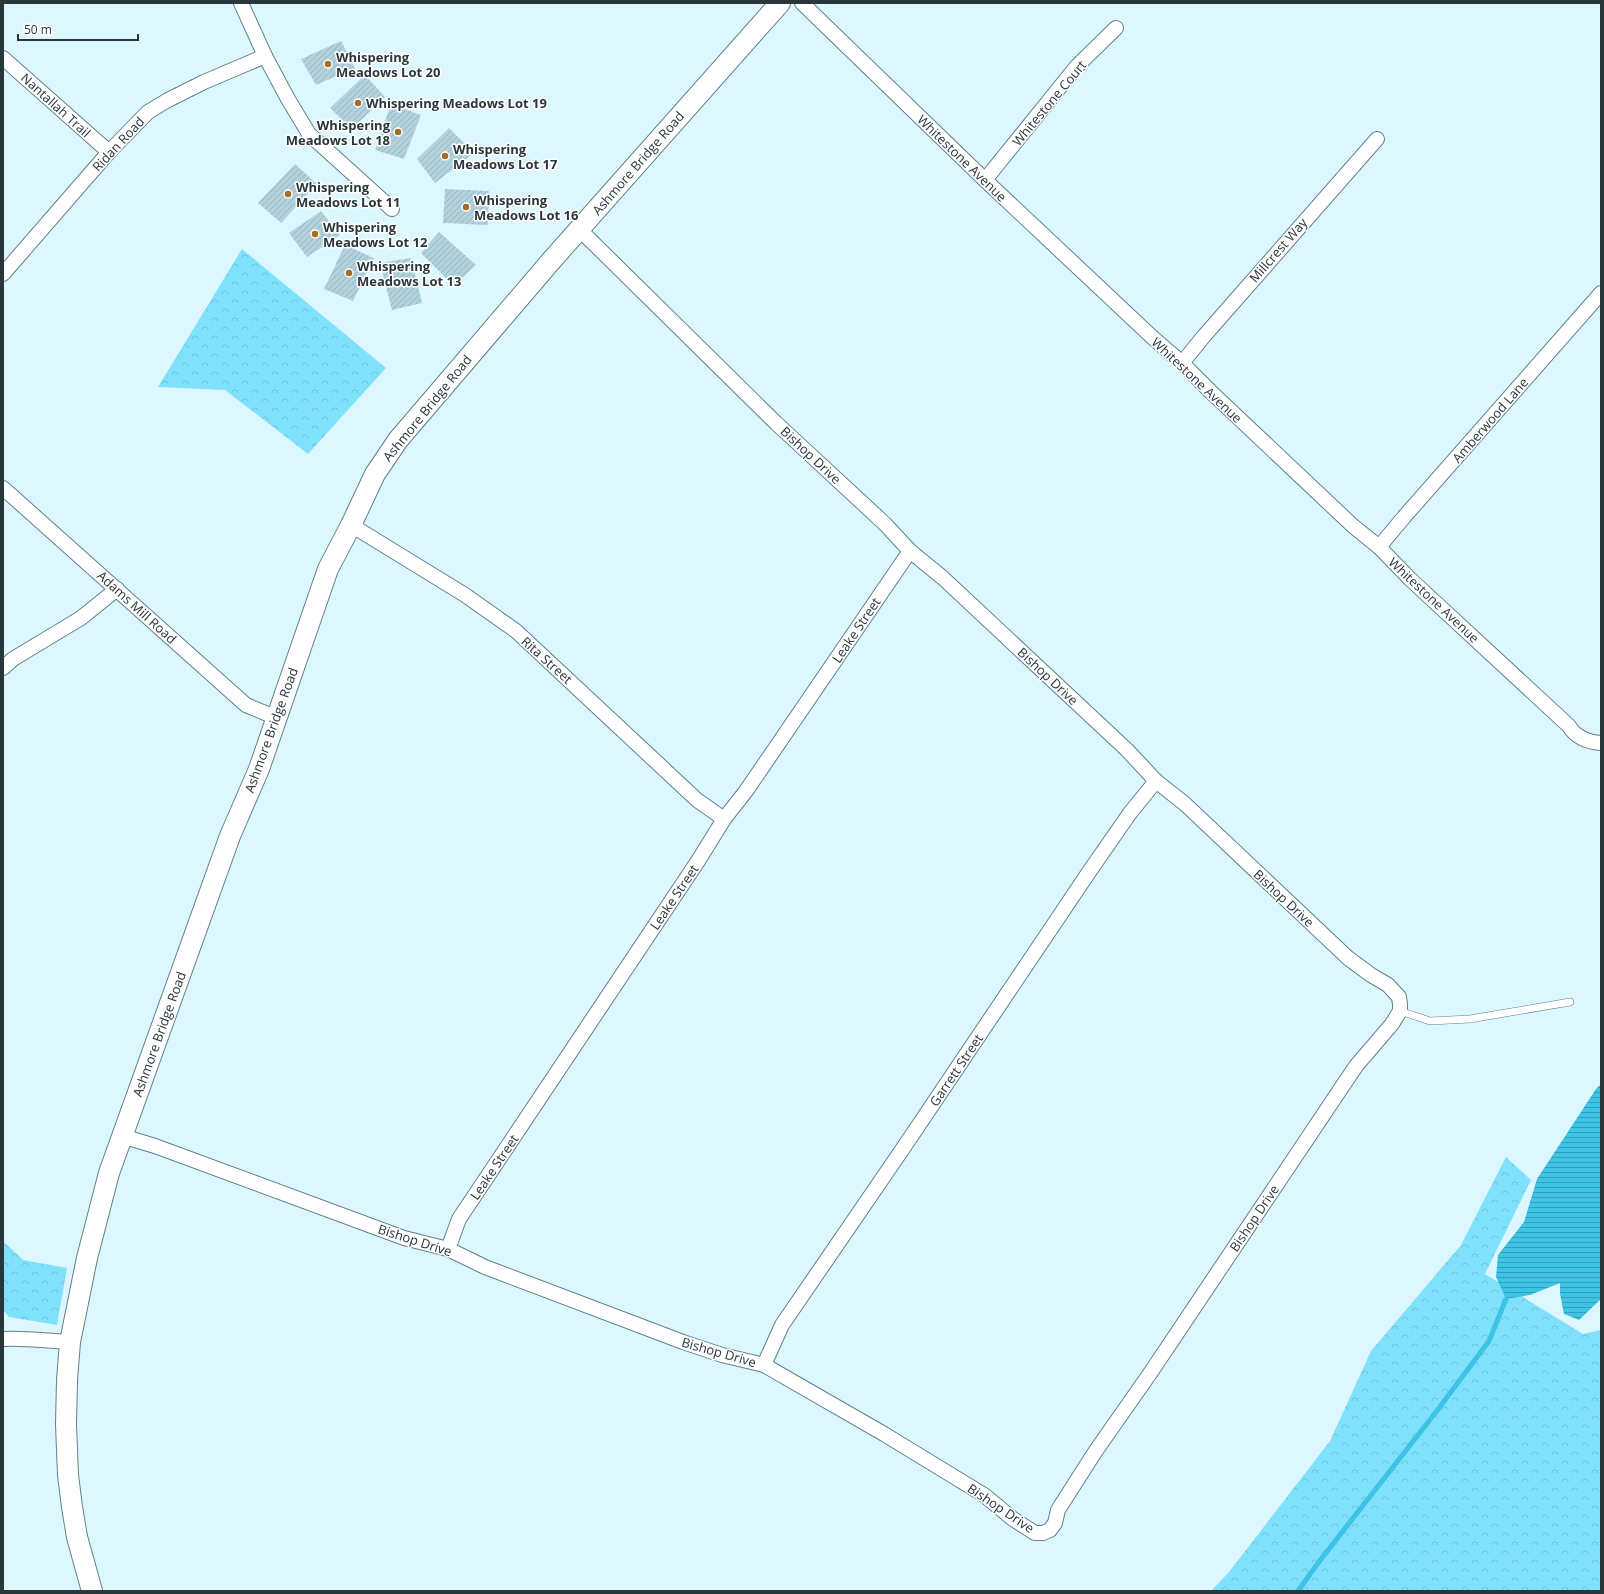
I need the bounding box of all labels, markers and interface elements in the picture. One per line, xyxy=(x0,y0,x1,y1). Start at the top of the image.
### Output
scale bar xyxy=(18,16,138,42)
text: 50 m xyxy=(24,21,52,38)
place label: Whispering Meadows Lot 20 xyxy=(336,48,440,81)
street label: Whitestone Court xyxy=(1008,56,1090,150)
marker: Whispering Meadows Lot 20 xyxy=(323,59,333,69)
street label: Nantallah Trail xyxy=(17,69,95,141)
place label: Whispering Meadows Lot 19 xyxy=(366,94,547,112)
marker: Whispering Meadows Lot 19 xyxy=(353,98,363,108)
street label: Ashmore Bridge Road xyxy=(588,107,688,219)
street label: Whitestone Avenue xyxy=(913,111,1011,205)
street label: Ridan Road xyxy=(88,113,148,175)
place label: Whispering Meadows Lot 18 xyxy=(286,116,391,149)
marker: Whispering Meadows Lot 18 xyxy=(393,127,403,137)
place label: Whispering Meadows Lot 17 xyxy=(453,140,558,173)
marker: Whispering Meadows Lot 17 xyxy=(440,151,450,161)
place label: Whispering Meadows Lot 11 xyxy=(296,178,400,211)
marker: Whispering Meadows Lot 11 xyxy=(283,189,293,199)
place label: Whispering Meadows Lot 16 xyxy=(474,191,579,224)
marker: Whispering Meadows Lot 16 xyxy=(461,202,471,212)
street label: Millcrest Way xyxy=(1245,213,1311,286)
place label: Whispering Meadows Lot 12 xyxy=(323,218,428,251)
marker: Whispering Meadows Lot 12 xyxy=(310,229,320,239)
place label: Whispering Meadows Lot 13 xyxy=(357,257,461,290)
marker: Whispering Meadows Lot 13 xyxy=(344,268,354,278)
street label: Whitestone Avenue xyxy=(1148,333,1246,427)
street label: Ashmore Bridge Road xyxy=(378,351,476,465)
street label: Amberwood Lane xyxy=(1448,374,1532,466)
street label: Bishop Drive xyxy=(777,422,845,488)
street label: Whitestone Avenue xyxy=(1385,553,1483,647)
street label: Adams Mill Road xyxy=(93,567,181,647)
street label: Leake Street xyxy=(828,594,885,666)
street label: Rita Street xyxy=(518,632,577,688)
street label: Bishop Drive xyxy=(1014,643,1082,709)
street label: Ashmore Bridge Road xyxy=(240,665,302,795)
street label: Leake Street xyxy=(646,861,703,933)
street label: Bishop Drive xyxy=(1250,865,1318,931)
street label: Ashmore Bridge Road xyxy=(128,969,190,1099)
street label: Garrett Street xyxy=(925,1030,987,1110)
street label: Leake Street xyxy=(466,1131,523,1203)
street label: Bishop Drive xyxy=(1225,1181,1283,1255)
street label: Bishop Drive xyxy=(376,1220,454,1260)
street label: Bishop Drive xyxy=(680,1333,758,1371)
street label: Bishop Drive xyxy=(964,1479,1038,1537)

